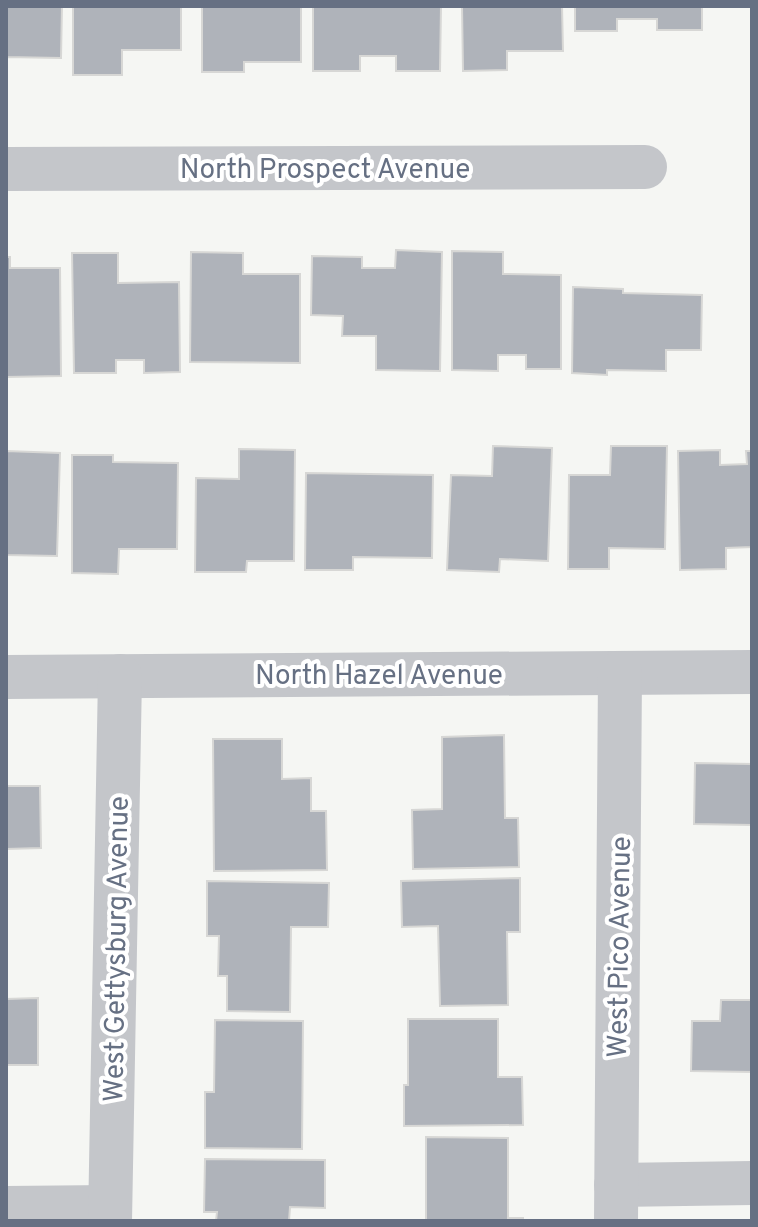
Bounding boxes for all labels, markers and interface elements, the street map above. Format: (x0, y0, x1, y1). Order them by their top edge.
street label: North Prospect Avenue (180, 153, 470, 189)
street label: North Hazel Avenue (255, 659, 503, 695)
street label: West Gettysburg Avenue (97, 796, 139, 1102)
street label: West Pico Avenue (601, 836, 641, 1058)

